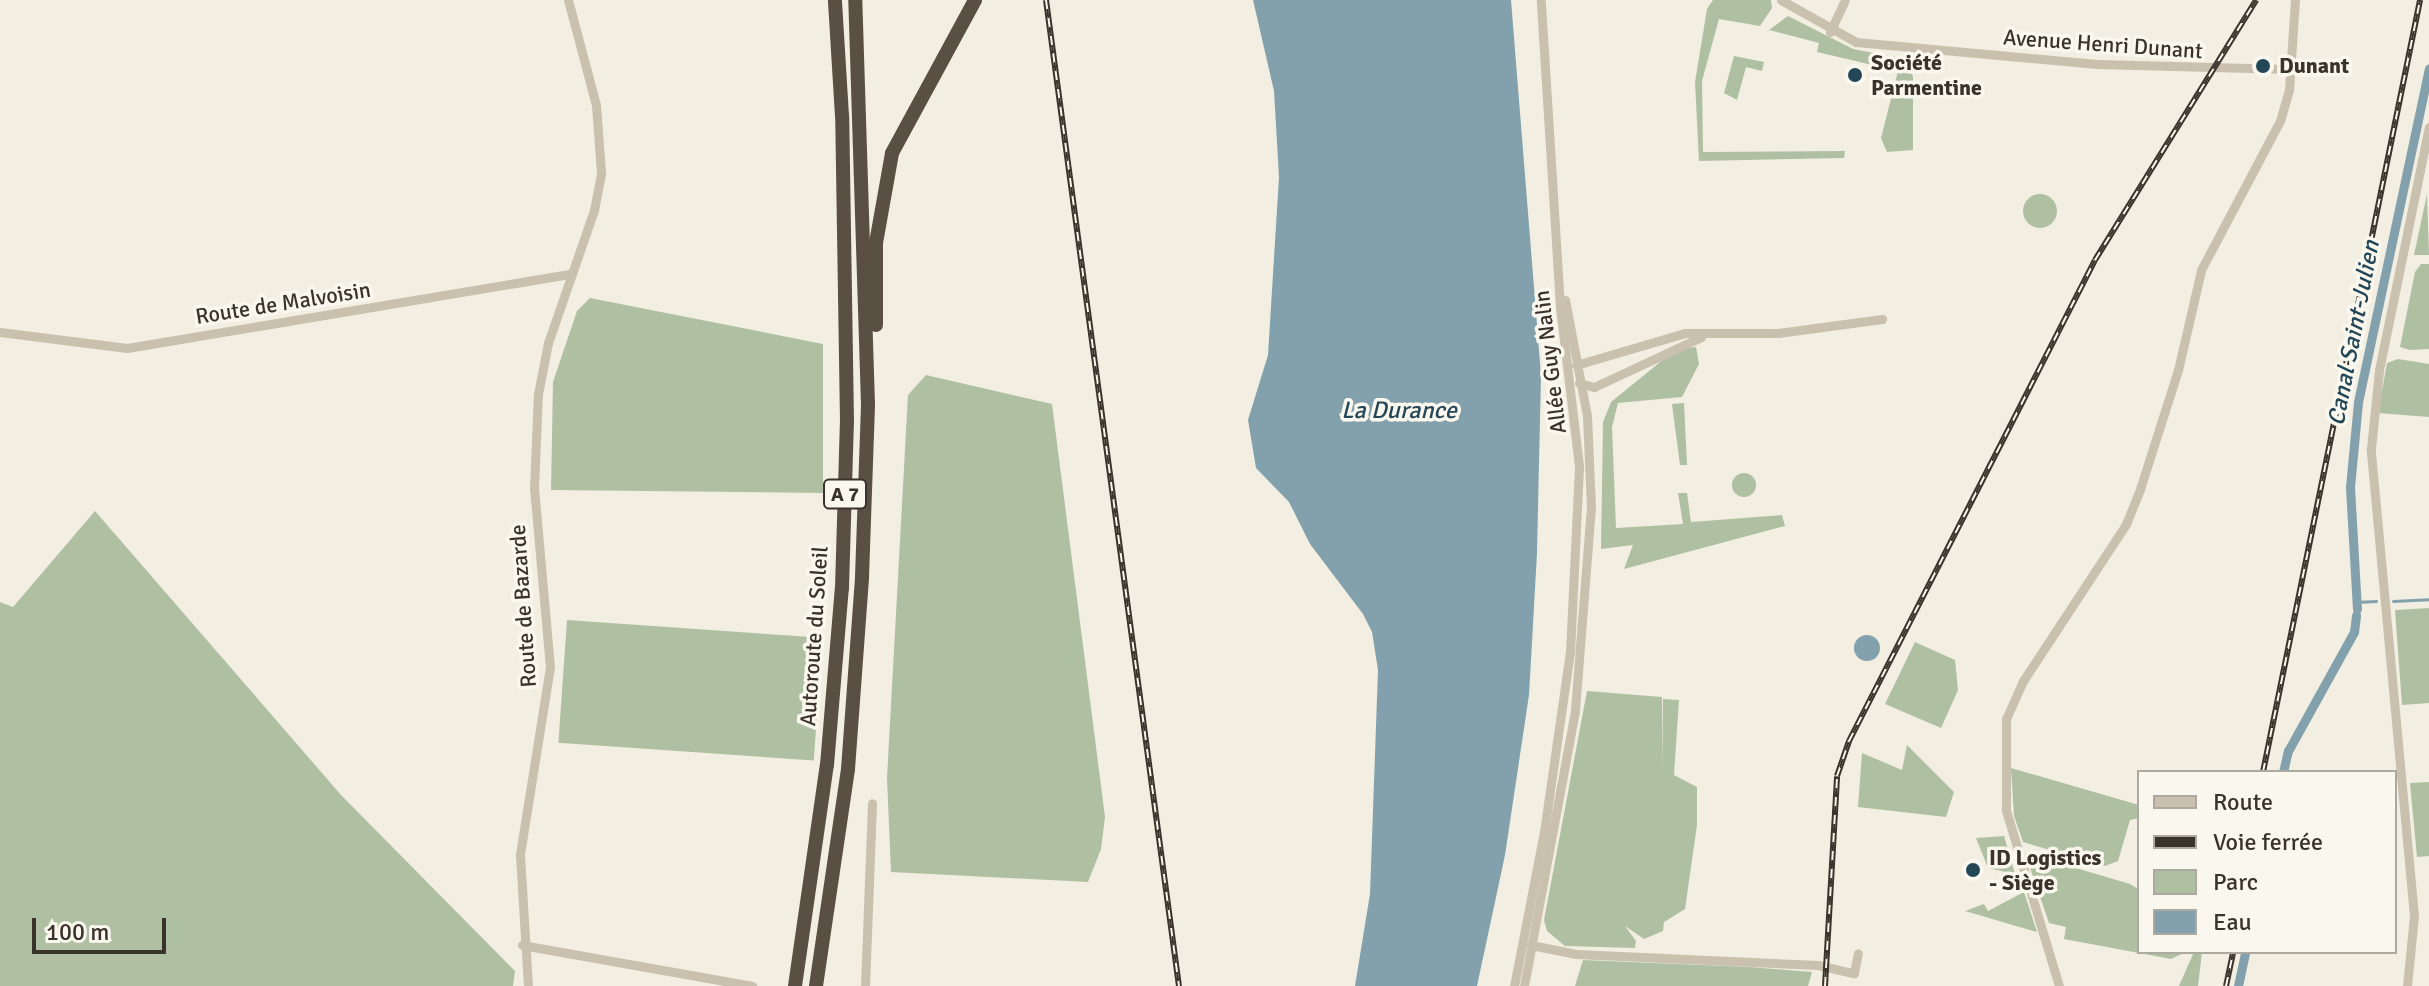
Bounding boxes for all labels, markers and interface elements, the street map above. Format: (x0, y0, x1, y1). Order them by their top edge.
street label: Avenue Henri Dunant (2002, 24, 2204, 64)
place label: Société Parmentine (1871, 49, 1982, 100)
place label: Dunant (2279, 53, 2349, 79)
marker: Dunant (2254, 57, 2272, 75)
marker: Société Parmentine (1846, 66, 1864, 84)
water label: Canal Saint-Julien (2322, 238, 2386, 428)
street label: Route de Malvoisin (193, 276, 373, 330)
street label: Allée Guy Nalin (1528, 289, 1572, 435)
water label: La Durance (1341, 397, 1457, 425)
road number: A 7 (823, 478, 867, 510)
street label: Route de Bazarde (504, 524, 542, 688)
street label: Autoroute du Soleil (795, 545, 833, 727)
legend (2137, 770, 2397, 954)
text: Route (2213, 787, 2273, 817)
text: Voie ferrée (2213, 827, 2323, 857)
place label: ID Logistics - Siège (1989, 844, 2101, 896)
marker: ID Logistics - Siège (1964, 861, 1982, 879)
text: Parc (2213, 867, 2258, 897)
scale bar (36, 902, 170, 952)
text: Eau (2213, 907, 2252, 937)
text: 100 m (46, 917, 109, 947)

